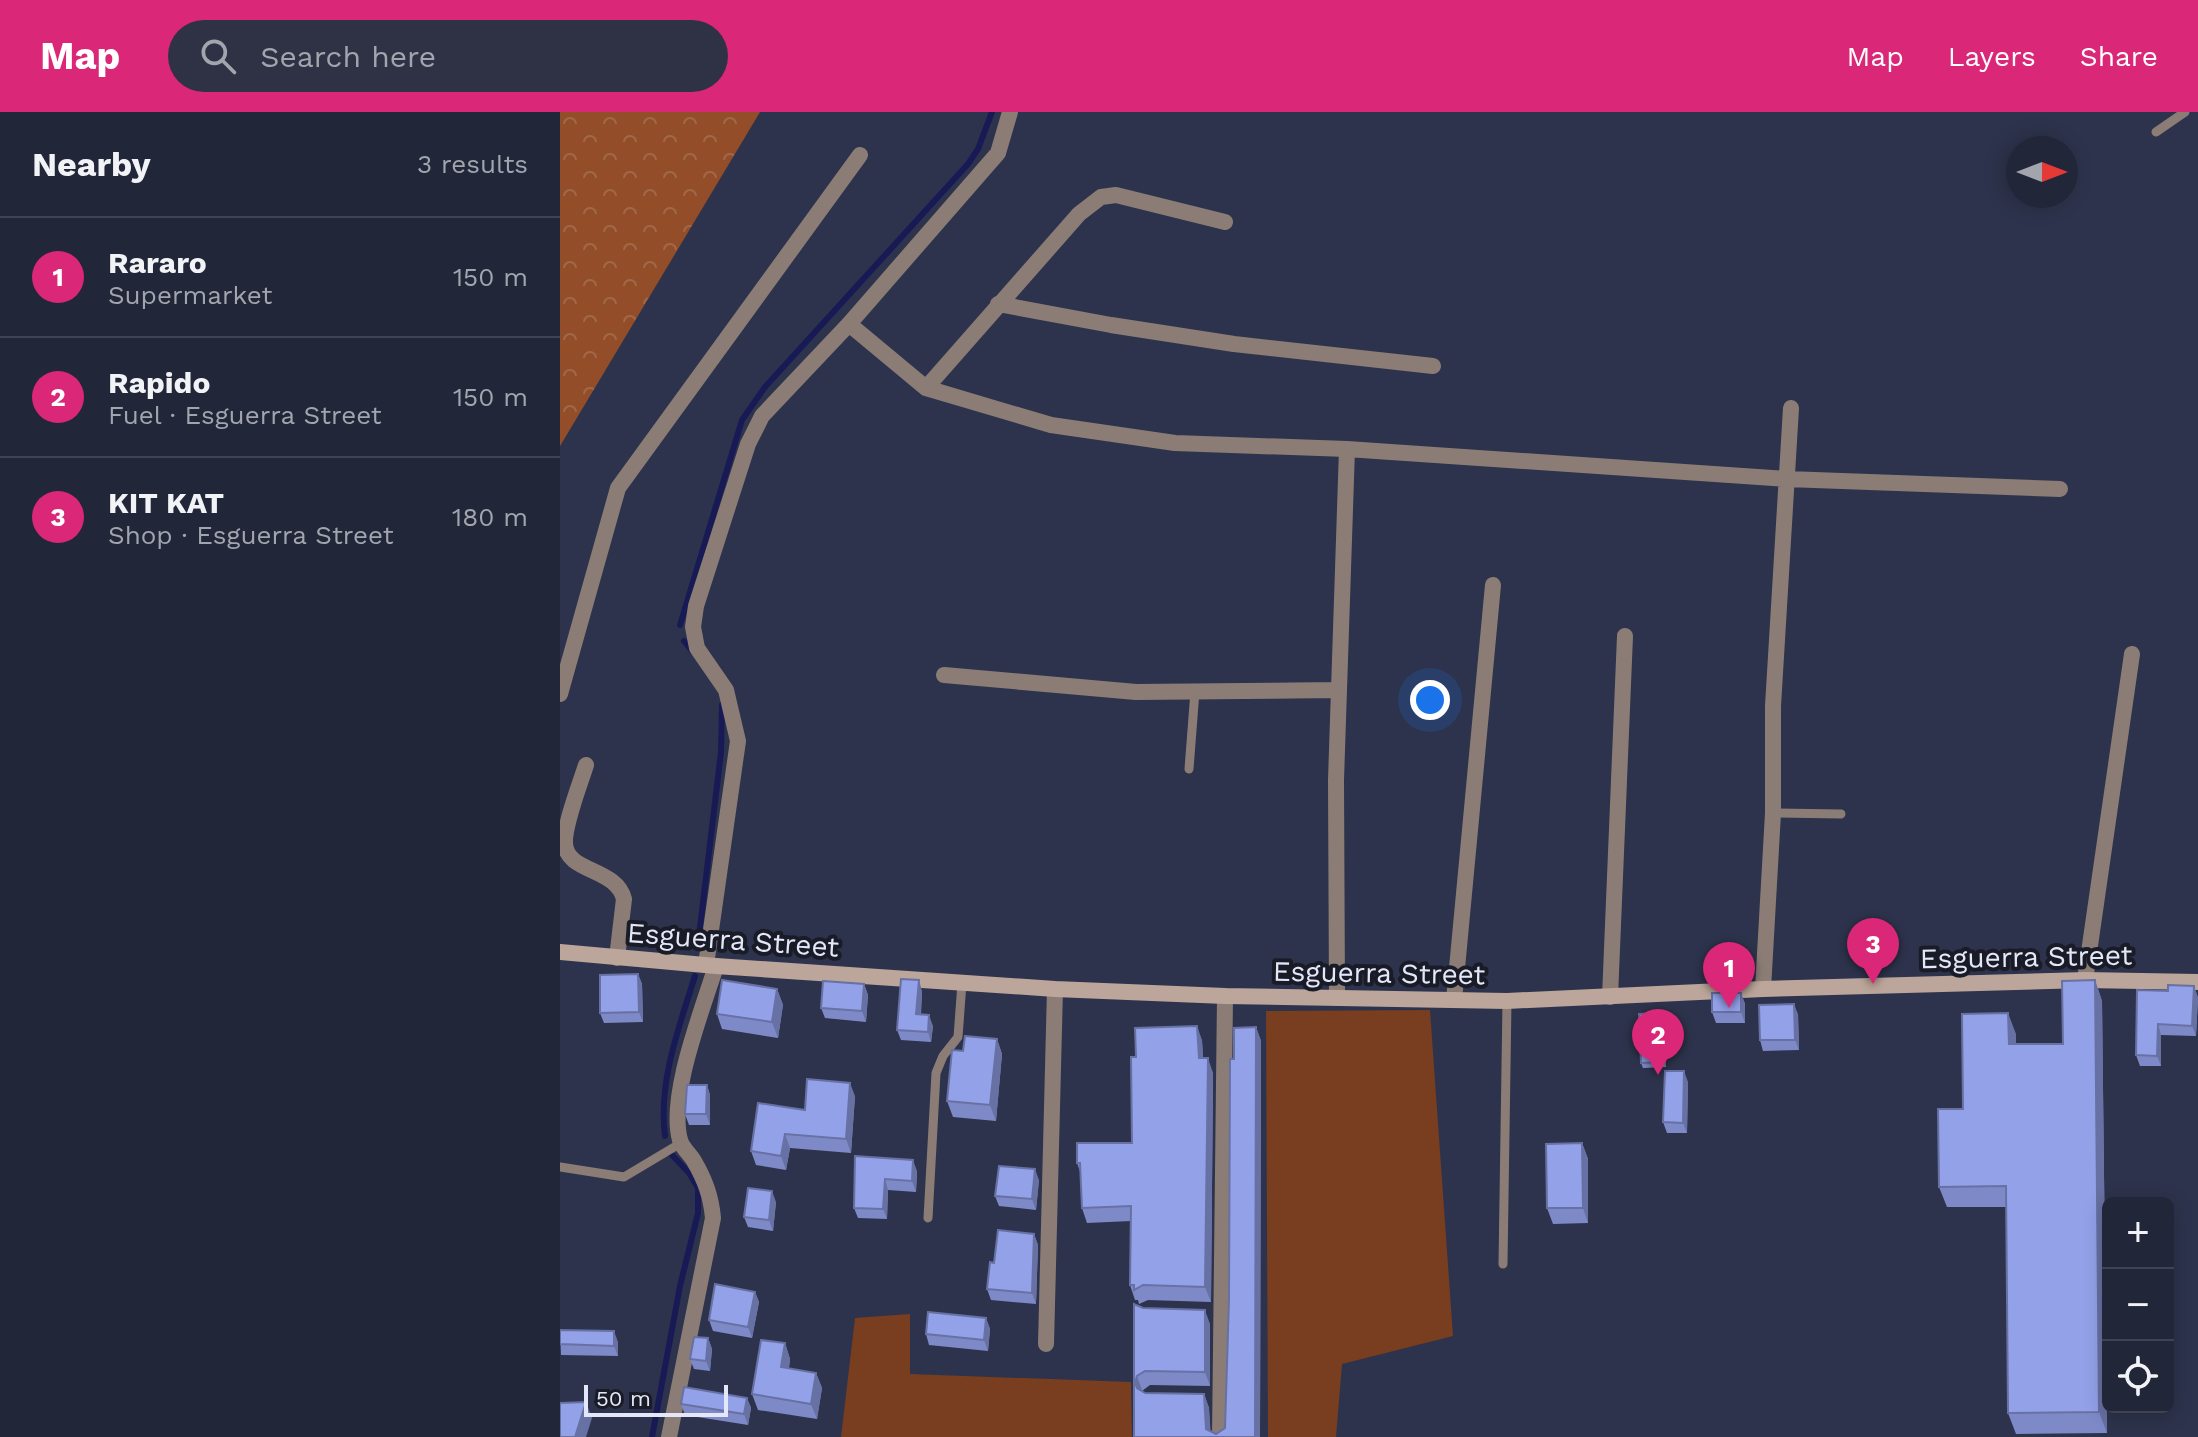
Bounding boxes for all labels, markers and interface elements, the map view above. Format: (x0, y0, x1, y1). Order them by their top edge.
search box (168, 20, 728, 92)
text: Map (40, 34, 120, 78)
icon: search (196, 34, 240, 78)
text: Search here (260, 39, 436, 74)
text: Map (1847, 40, 1904, 73)
text: Layers (1948, 40, 2036, 73)
text: Share (2080, 40, 2158, 73)
north arrow (2006, 136, 2078, 208)
text: Nearby (32, 144, 151, 184)
text: 3 results (417, 149, 528, 179)
text: Rararo (108, 245, 207, 280)
text: 1 (52, 262, 64, 292)
text: 150 m (453, 262, 528, 292)
text: Supermarket (108, 280, 272, 310)
text: Rapido (108, 365, 210, 400)
text: 2 (50, 382, 66, 412)
text: 150 m (453, 382, 528, 412)
text: Fuel · Esguerra Street (108, 400, 382, 430)
text: KIT KAT (108, 485, 224, 520)
text: 3 (50, 502, 66, 532)
text: 180 m (452, 502, 528, 532)
text: Shop · Esguerra Street (108, 520, 394, 550)
your location (1410, 680, 1450, 720)
street label: Esguerra Street (626, 916, 840, 964)
pin: 3 (1847, 918, 1899, 984)
street label: Esguerra Street (1920, 939, 2133, 975)
pin: 1 (1703, 942, 1755, 1008)
street label: Esguerra Street (1273, 955, 1486, 991)
pin: 2 (1632, 1009, 1684, 1075)
map controls (2102, 1197, 2174, 1413)
button: + (2102, 1197, 2174, 1269)
button: − (2102, 1269, 2174, 1341)
button: locate (2102, 1341, 2174, 1413)
scale bar (584, 1381, 728, 1417)
text: 50 m (596, 1386, 651, 1411)

